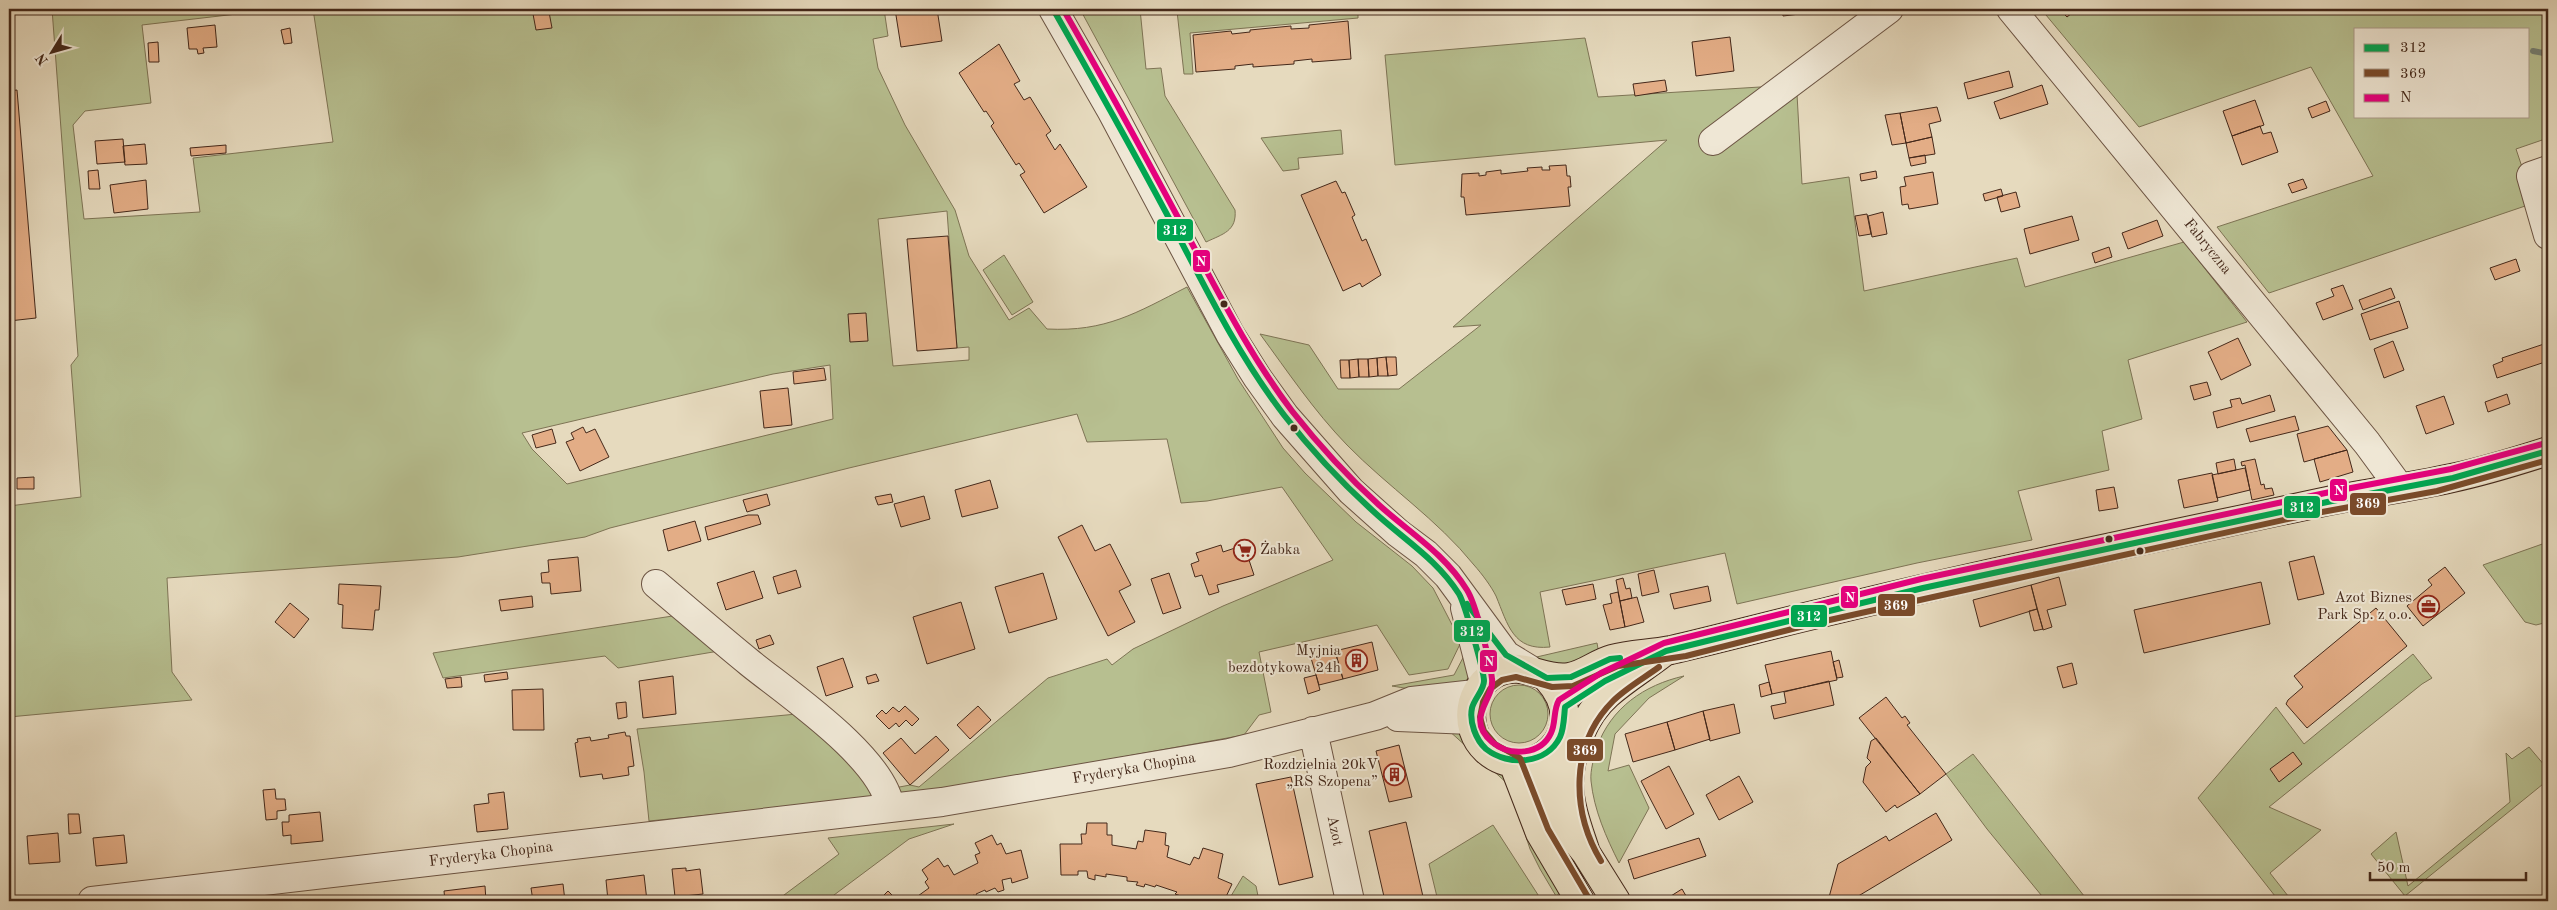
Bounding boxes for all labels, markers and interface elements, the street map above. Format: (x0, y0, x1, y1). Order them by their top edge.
north arrow (28, 28, 78, 78)
legend (2354, 28, 2530, 118)
text: 312 (2400, 41, 2426, 56)
text: N (33, 50, 51, 68)
text: 369 (2400, 67, 2426, 82)
text: N (2400, 91, 2412, 106)
street label: Fabryczna (2180, 217, 2234, 278)
line badge: 312 (1156, 218, 1194, 242)
text: 312 (1163, 224, 1187, 238)
line badge: N (1192, 249, 1211, 273)
text: N (1196, 255, 1207, 269)
unlabelled marker (1219, 299, 1229, 309)
unlabelled marker (1289, 423, 1299, 433)
line badge: N (2329, 478, 2348, 502)
text: N (2334, 484, 2345, 498)
line badge: 369 (2349, 492, 2387, 516)
line badge: 312 (2283, 495, 2321, 519)
text: 369 (2356, 497, 2380, 511)
text: 312 (2290, 501, 2314, 515)
unlabelled marker (2104, 534, 2114, 544)
supermarket icon: Żabka (1232, 538, 1256, 562)
place label: Żabka (1260, 540, 1301, 558)
unlabelled marker (2135, 546, 2145, 556)
line badge: N (1840, 585, 1859, 609)
text: N (1845, 591, 1856, 605)
place label: Azot Biznes Park Sp. z o.o. (2317, 591, 2412, 623)
line badge: 369 (1877, 593, 1916, 617)
office icon: Azot Biznes Park Sp. z o.o. (2416, 595, 2440, 619)
text: 369 (1884, 599, 1908, 613)
line badge: 312 (1790, 604, 1828, 628)
text: 312 (1797, 610, 1821, 624)
line badge: 312 (1453, 619, 1491, 643)
text: 312 (1460, 625, 1484, 639)
place label: Myjnia bezdotykowa 24h (1228, 644, 1342, 676)
building icon: Myjnia bezdotykowa 24h (1345, 648, 1369, 672)
line badge: N (1479, 649, 1498, 673)
text: N (1484, 655, 1495, 669)
line badge: 369 (1566, 738, 1604, 762)
text: 369 (1573, 744, 1597, 758)
street label: Fryderyka Chopina (1071, 751, 1197, 787)
place label: Rozdzielnia 20kV „RS Szopena” (1263, 758, 1378, 790)
building icon: Rozdzielnia 20kV „RS Szopena” (1382, 762, 1406, 786)
street label: Azot (1323, 814, 1345, 848)
street label: Fryderyka Chopina (428, 840, 554, 870)
scale bar (2370, 850, 2526, 882)
text: 50 m (2377, 861, 2411, 876)

